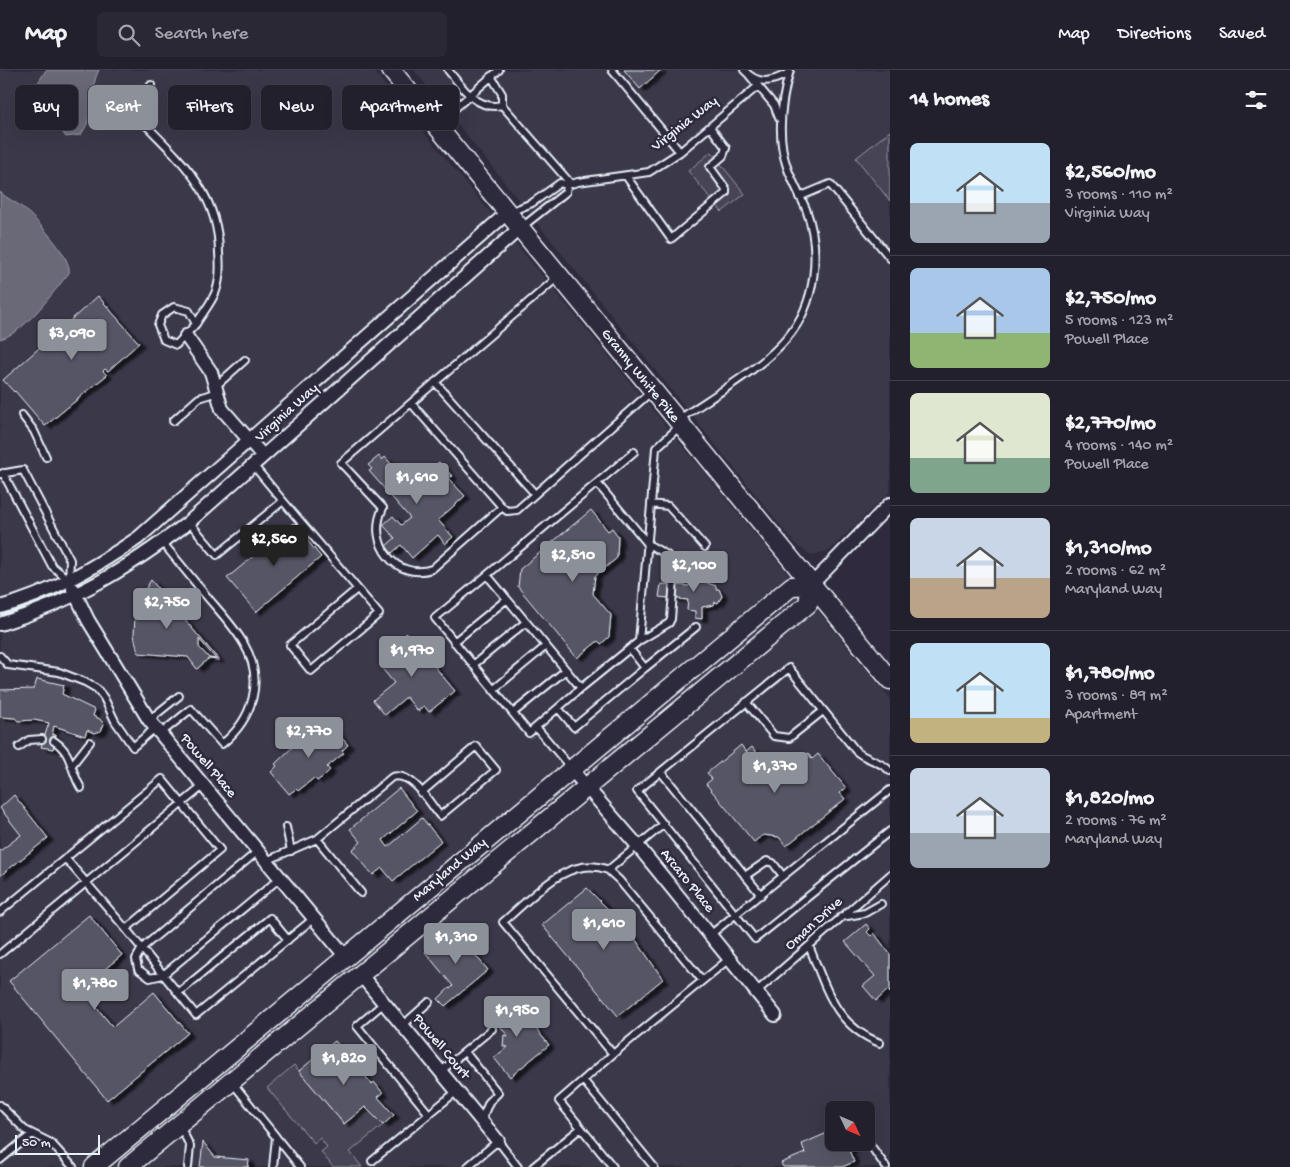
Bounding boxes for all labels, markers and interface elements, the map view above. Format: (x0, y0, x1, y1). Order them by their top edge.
search box (97, 12, 447, 57)
text: Map (25, 20, 67, 49)
icon: search (115, 21, 143, 49)
text: Search here (155, 23, 248, 46)
text: Map (1058, 24, 1090, 45)
text: Directions (1118, 24, 1191, 45)
text: Saved (1219, 24, 1265, 45)
chip: Buy (15, 85, 78, 130)
chip: Rent (88, 85, 158, 130)
chip: Filters (168, 85, 251, 130)
chip: New (261, 85, 332, 130)
chip: Apartment (342, 85, 459, 130)
icon: filters (1242, 86, 1270, 114)
text: 14 homes (910, 88, 989, 113)
street label: Virginia Way (647, 92, 722, 156)
text: $2,560/mo (1065, 161, 1156, 186)
icon: home (950, 163, 1010, 223)
text: 3 rooms · 110 m² (1065, 186, 1173, 205)
text: Virginia Way (1065, 205, 1150, 224)
text: $2,750/mo (1065, 287, 1156, 312)
icon: home (950, 288, 1010, 348)
text: 5 rooms · 123 m² (1065, 312, 1173, 331)
pin: $3,090 (31, 318, 113, 361)
text: $3,090 (49, 325, 95, 344)
street label: Granny White Pike (597, 325, 684, 427)
text: Powell Place (1065, 331, 1149, 350)
street label: Virginia Way (251, 379, 323, 447)
text: $2,770/mo (1065, 412, 1156, 437)
icon: home (950, 413, 1010, 473)
text: 4 rooms · 140 m² (1065, 437, 1173, 456)
text: Powell Place (1065, 456, 1149, 475)
pin: $1,610 (376, 462, 458, 505)
text: $1,610 (396, 469, 438, 488)
pin: $2,560 (233, 524, 315, 567)
text: $2,560 (251, 531, 297, 550)
text: $1,310/mo (1065, 537, 1152, 562)
icon: home (950, 538, 1010, 598)
pin: $2,510 (532, 540, 614, 583)
text: $2,510 (551, 547, 595, 566)
pin: $2,100 (653, 550, 735, 593)
text: $2,100 (672, 557, 716, 576)
text: 2 rooms · 62 m² (1065, 562, 1166, 581)
text: Maryland Way (1065, 581, 1162, 600)
pin: $2,750 (126, 588, 208, 630)
text: $2,750 (144, 594, 190, 613)
pin: $1,970 (371, 636, 453, 678)
text: $1,970 (390, 642, 434, 661)
text: $1,780/mo (1065, 662, 1155, 687)
icon: home (950, 663, 1010, 723)
text: 3 rooms · 89 m² (1065, 687, 1167, 706)
text: Apartment (1065, 706, 1137, 725)
pin: $2,770 (268, 716, 350, 759)
text: $2,770 (286, 723, 332, 742)
street label: Powell Place (175, 729, 240, 802)
pin: $1,370 (734, 752, 816, 794)
text: $1,370 (753, 758, 797, 777)
text: $1,820/mo (1065, 787, 1154, 812)
icon: home (950, 788, 1010, 848)
text: 2 rooms · 76 m² (1065, 812, 1167, 831)
text: Maryland Way (1065, 831, 1162, 850)
street label: Maryland Way (409, 833, 491, 906)
street label: Arcaro Place (656, 845, 718, 917)
street label: Oman Drive (781, 893, 847, 955)
pin: $1,610 (563, 908, 645, 951)
text: $1,610 (583, 915, 625, 934)
pin: $1,310 (415, 922, 497, 965)
text: $1,310 (435, 929, 477, 948)
pin: $1,780 (54, 968, 136, 1011)
text: $1,780 (73, 975, 117, 994)
pin: $1,950 (476, 996, 558, 1038)
text: $1,950 (495, 1002, 539, 1021)
street label: Powell Court (408, 1010, 475, 1085)
pin: $1,820 (303, 1044, 385, 1086)
text: $1,820 (322, 1050, 366, 1069)
north arrow (825, 1101, 875, 1151)
map controls (825, 1101, 875, 1151)
scale bar (15, 1132, 100, 1155)
text: 50 m (22, 1135, 51, 1152)

